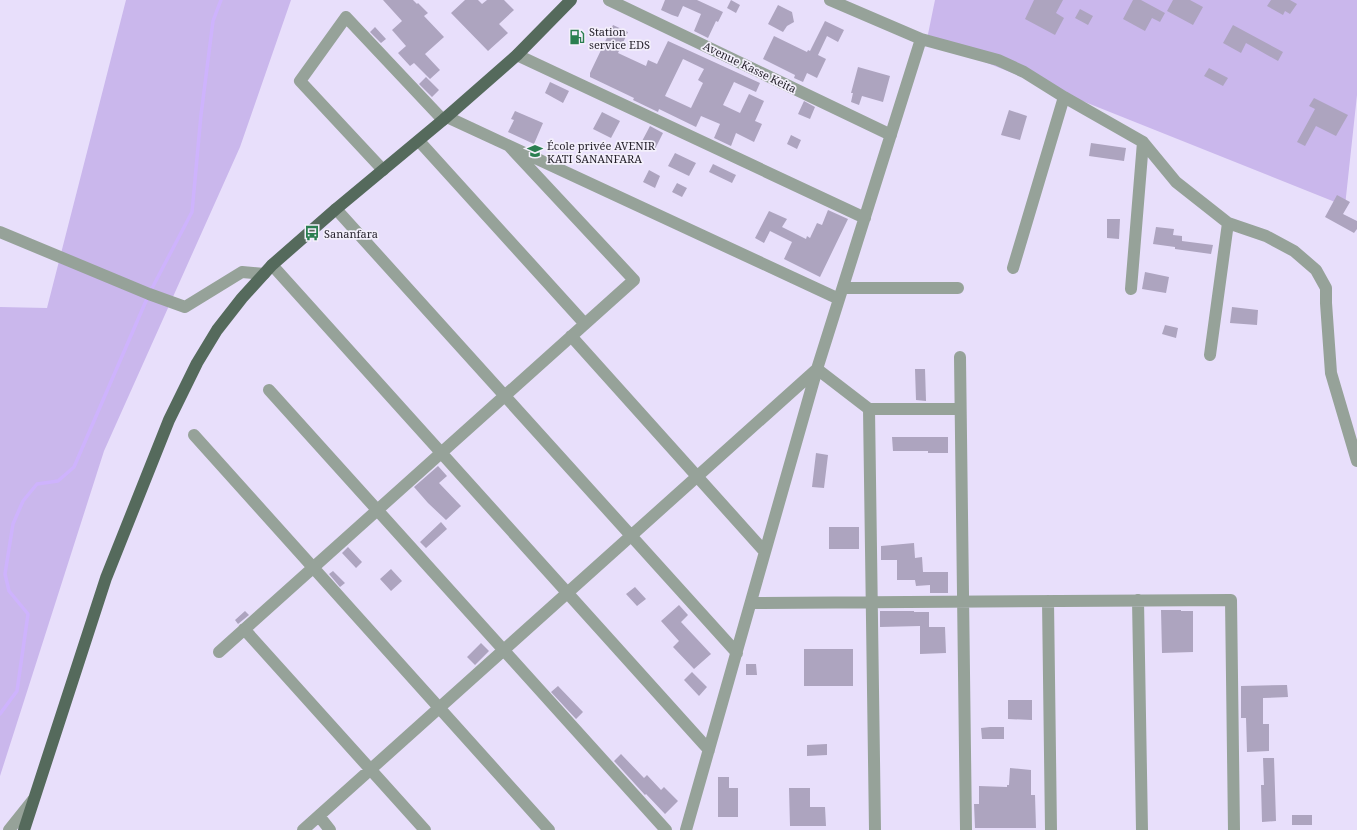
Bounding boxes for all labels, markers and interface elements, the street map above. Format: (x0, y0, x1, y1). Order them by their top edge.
place label: Station service EDS (589, 24, 650, 52)
fuel station icon: Station service EDS (568, 28, 586, 46)
street label: Avenue Kasse Keita (701, 38, 799, 96)
place label: École privée AVENIR KATI SANANFARA (547, 138, 656, 166)
school or university icon: École privée AVENIR KATI SANANFARA (526, 142, 544, 160)
bus stop icon: Sananfara (303, 224, 321, 242)
place label: Sananfara (324, 226, 378, 241)

